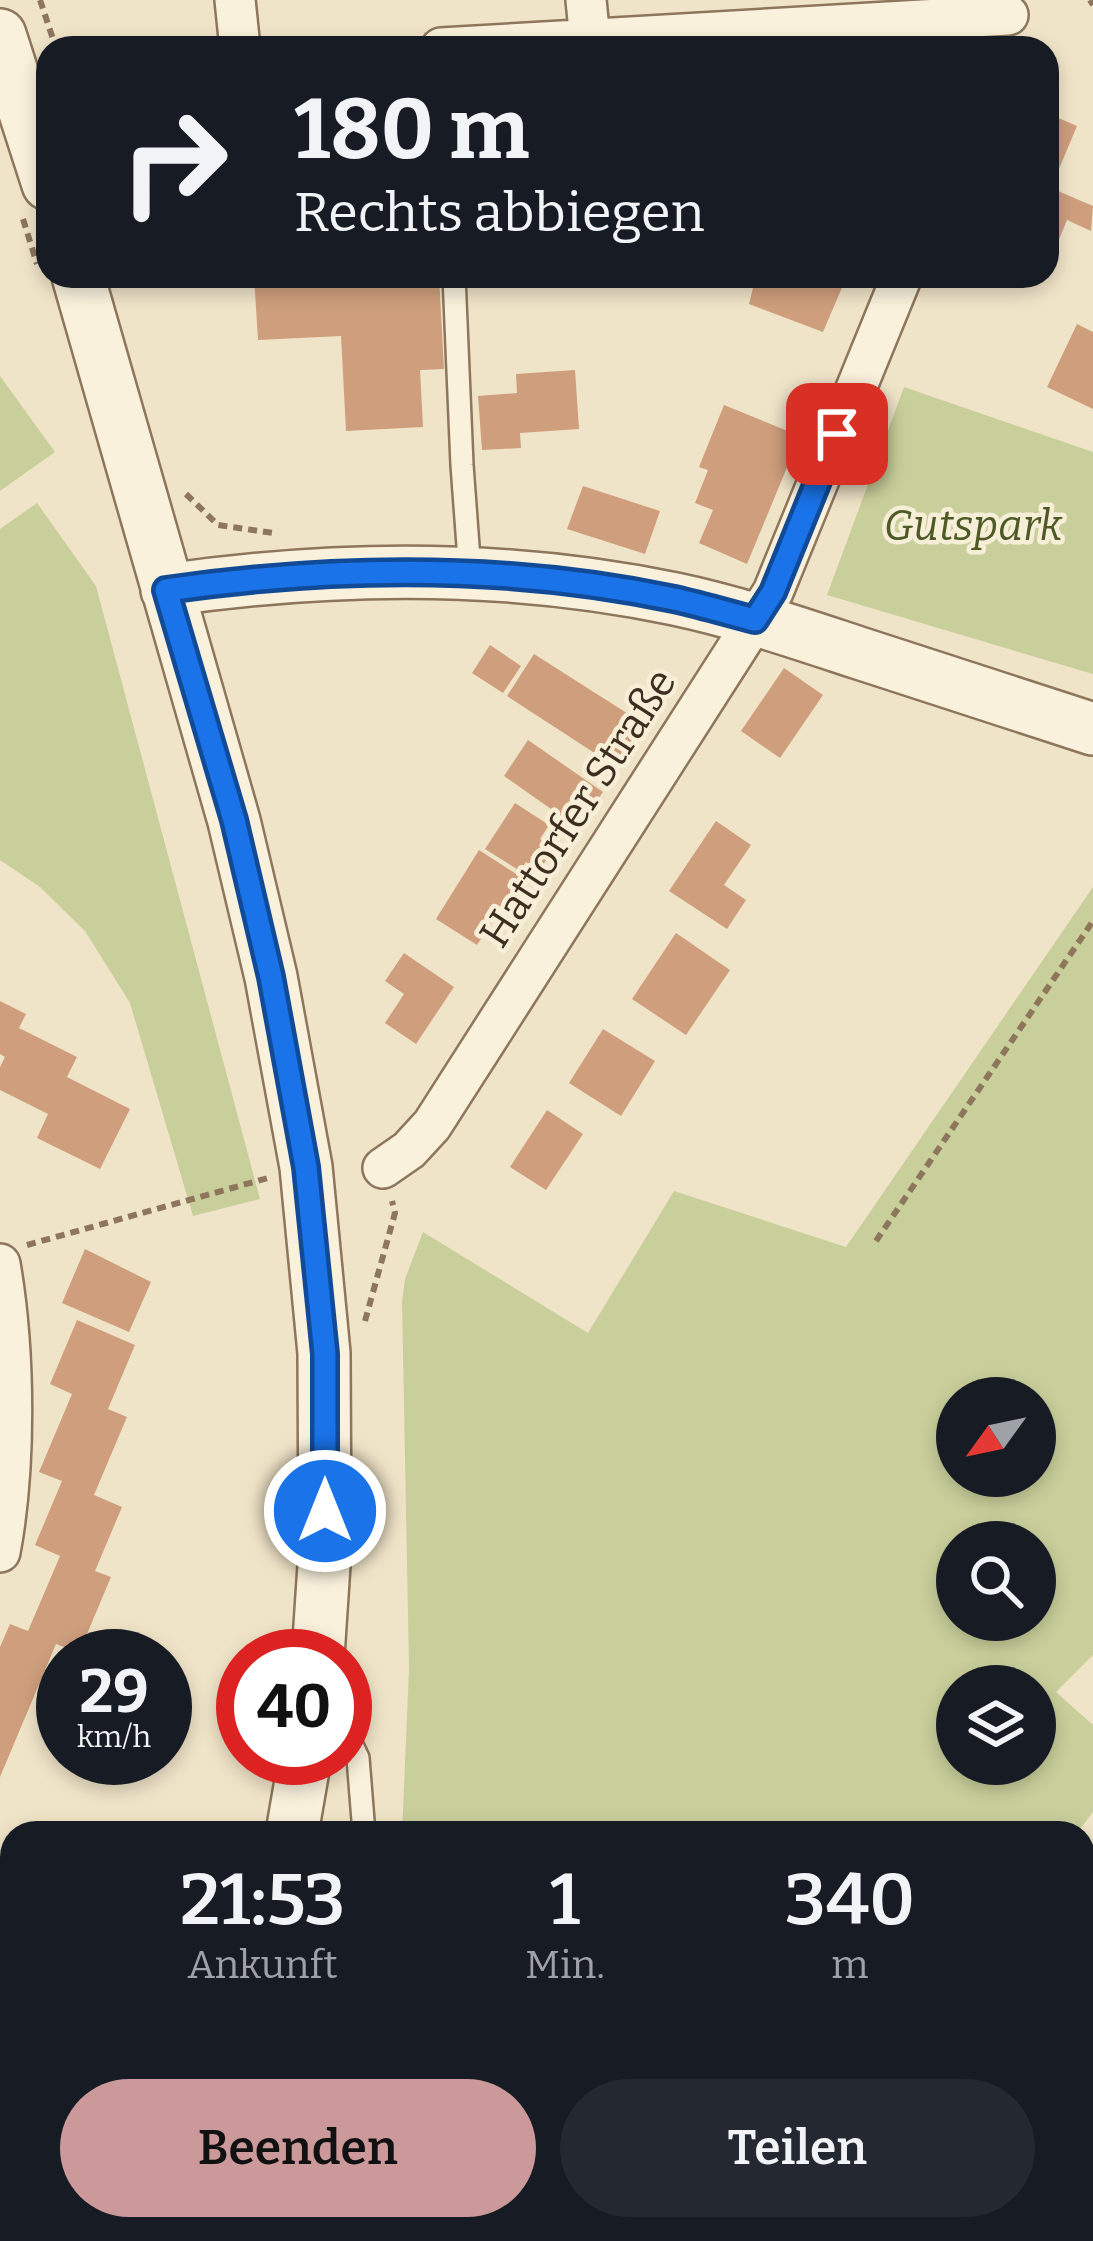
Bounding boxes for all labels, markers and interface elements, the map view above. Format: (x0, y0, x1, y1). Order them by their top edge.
text: 180 m (294, 79, 529, 180)
icon: right (96, 84, 252, 240)
text: Rechts abbiegen (294, 181, 705, 245)
pin (786, 383, 888, 485)
icon: arrive (804, 401, 870, 467)
park label: Gutspark (884, 501, 1063, 551)
street label: Hattorfer Straße (469, 659, 687, 957)
north arrow (936, 1377, 1056, 1497)
map controls (936, 1377, 1056, 1785)
position arrow (262, 1448, 388, 1574)
button: search (936, 1521, 1056, 1641)
speed limit sign: 40 (216, 1629, 372, 1785)
text: 29 (79, 1656, 149, 1728)
button: layers (936, 1665, 1056, 1785)
text: km/h (77, 1719, 151, 1755)
text: 21:53 (180, 1857, 345, 1943)
text: 1 (550, 1857, 580, 1943)
text: 340 (785, 1857, 915, 1943)
text: Ankunft (188, 1942, 338, 1988)
text: Min. (525, 1942, 605, 1988)
text: m (831, 1942, 868, 1988)
button: Beenden (60, 2079, 536, 2217)
button: Teilen (560, 2079, 1035, 2217)

